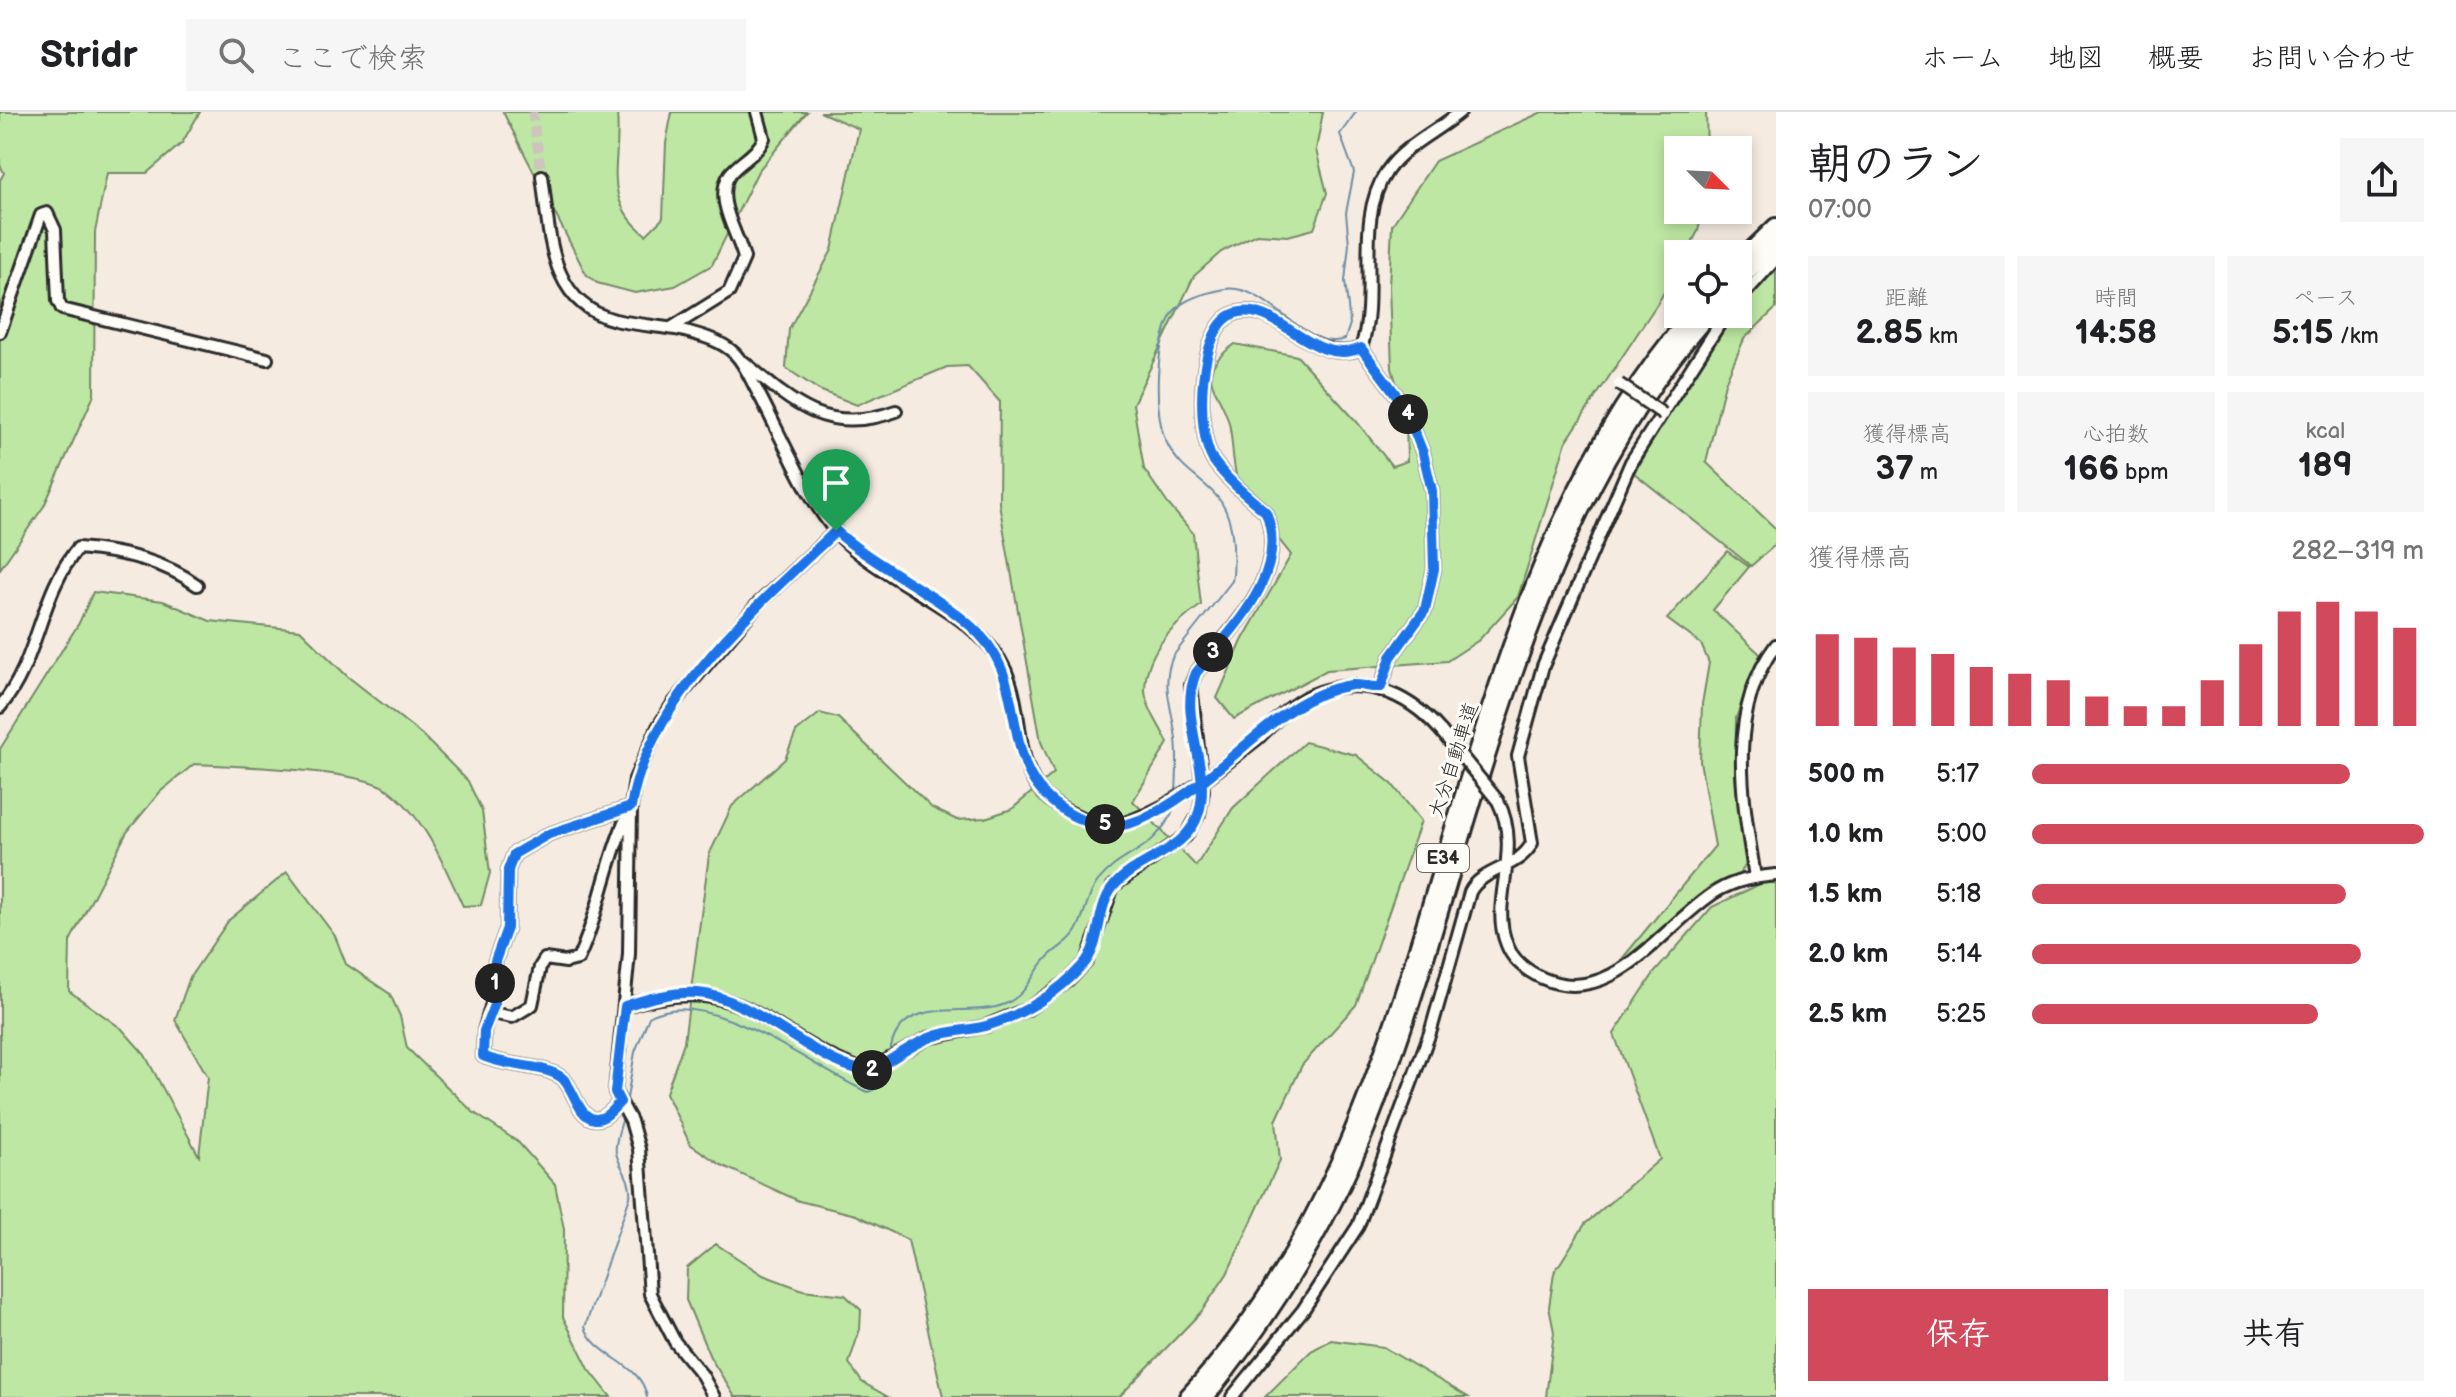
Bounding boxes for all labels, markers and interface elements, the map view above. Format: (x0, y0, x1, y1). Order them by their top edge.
search box (186, 19, 746, 91)
text: Stridr (40, 33, 138, 78)
icon: search (214, 33, 258, 77)
text: ここで検索 (278, 41, 428, 77)
text: ホーム (1921, 42, 2004, 75)
text: 地図 (2048, 42, 2104, 75)
text: 概要 (2148, 42, 2204, 75)
text: お問い合わせ (2248, 42, 2416, 75)
north arrow (1664, 136, 1752, 224)
map controls (1664, 136, 1752, 328)
text: 朝のラン (1808, 138, 1984, 191)
button: share (2340, 138, 2424, 222)
text: 07:00 (1808, 195, 1872, 226)
button: locate (1664, 240, 1752, 328)
text: 距離 (1885, 285, 1929, 312)
text: 時間 (2094, 285, 2138, 312)
text: ペース (2293, 285, 2358, 312)
text: 2.85 (1855, 312, 1923, 353)
text: 14:58 (2075, 312, 2157, 353)
text: 5:15 (2272, 312, 2334, 353)
text: km (1923, 323, 1958, 350)
text: /km (2334, 323, 2379, 350)
pin: 4 (1388, 394, 1428, 434)
text: 4 (1402, 400, 1414, 427)
text: kcal (2306, 418, 2345, 445)
text: 獲得標高 (1863, 421, 1951, 448)
text: 心拍数 (2083, 421, 2149, 448)
text: 189 (2298, 445, 2353, 486)
text: 37 (1875, 448, 1914, 489)
text: 166 (2064, 448, 2119, 489)
pin (802, 449, 870, 531)
text: m (1914, 459, 1938, 486)
text: bpm (2119, 459, 2168, 486)
icon: arrive (814, 461, 858, 505)
text: 282–319 m (2291, 536, 2424, 567)
text: 獲得標高 (1808, 543, 1912, 574)
pin: 3 (1193, 632, 1233, 672)
text: 3 (1207, 638, 1219, 665)
street label: 大分自動車道 (1424, 700, 1484, 821)
text: 500 m (1808, 759, 1885, 790)
text: 5:17 (1936, 759, 1979, 790)
pin: 5 (1085, 804, 1125, 844)
text: 5 (1099, 810, 1111, 837)
text: 1.0 km (1808, 819, 1884, 850)
text: 5:00 (1936, 819, 1987, 850)
road number: E34 (1417, 844, 1469, 872)
text: 1.5 km (1808, 879, 1883, 910)
text: 5:18 (1936, 879, 1981, 910)
text: 2.0 km (1808, 939, 1888, 970)
text: 5:14 (1936, 939, 1982, 970)
pin: 1 (475, 963, 515, 1003)
text: 1 (490, 969, 500, 996)
text: 2.5 km (1808, 999, 1887, 1030)
text: 5:25 (1936, 999, 1986, 1030)
pin: 2 (852, 1050, 892, 1090)
text: 2 (865, 1056, 879, 1083)
button: 保存 (1808, 1289, 2108, 1381)
button: 共有 (2124, 1289, 2424, 1381)

